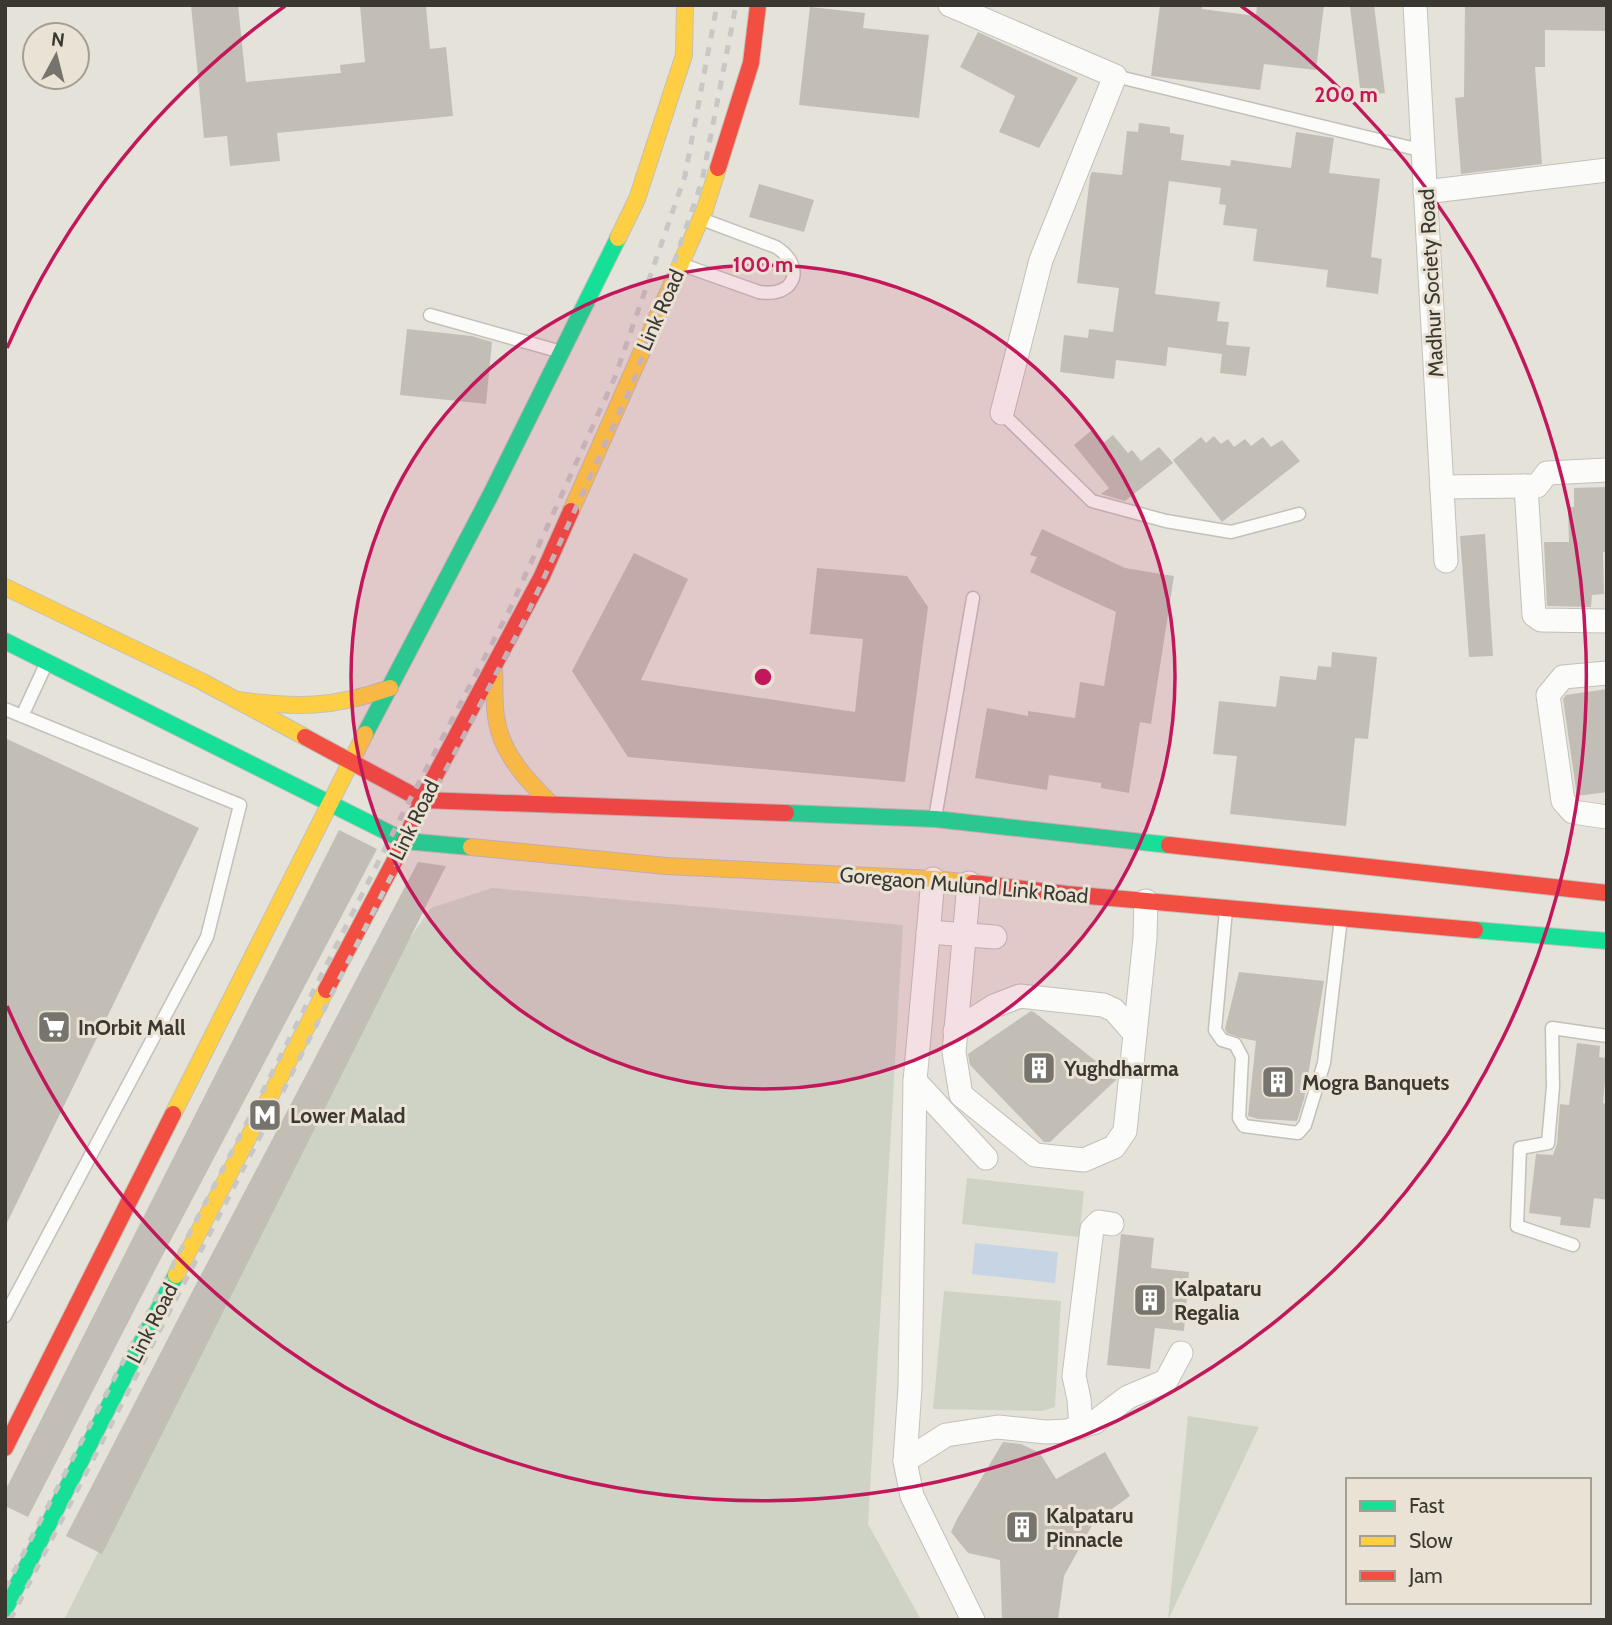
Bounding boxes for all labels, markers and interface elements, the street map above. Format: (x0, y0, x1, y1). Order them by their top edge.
north arrow (21, 21, 91, 91)
text: N (50, 27, 66, 52)
text: 200 m (1314, 82, 1378, 107)
street label: Madhur Society Road (1414, 188, 1448, 378)
text: 100 m (733, 252, 793, 277)
street label: Link Road (631, 265, 689, 355)
centre of rings (751, 665, 775, 689)
street label: Link Road (384, 776, 444, 864)
street label: Goregaon Mulund Link Road (839, 862, 1089, 908)
supermarket icon: InOrbit Mall (35, 1008, 73, 1046)
place label: InOrbit Mall (78, 1015, 186, 1040)
building icon: Yughdharma (1020, 1049, 1058, 1087)
place label: Yughdharma (1063, 1056, 1179, 1081)
building icon: Mogra Banquets (1259, 1063, 1297, 1101)
place label: Mogra Banquets (1302, 1070, 1450, 1095)
metro station icon: Lower Malad (246, 1096, 284, 1134)
place label: Lower Malad (290, 1103, 406, 1128)
place label: Kalpataru Regalia (1174, 1276, 1262, 1325)
street label: Link Road (121, 1279, 183, 1367)
building icon: Kalpataru Regalia (1131, 1281, 1169, 1319)
legend (1346, 1478, 1591, 1604)
text: Fast (1409, 1493, 1445, 1518)
place label: Kalpataru Pinnacle (1046, 1503, 1134, 1552)
building icon: Kalpataru Pinnacle (1003, 1508, 1041, 1546)
text: Slow (1409, 1528, 1453, 1553)
text: Jam (1408, 1563, 1443, 1588)

